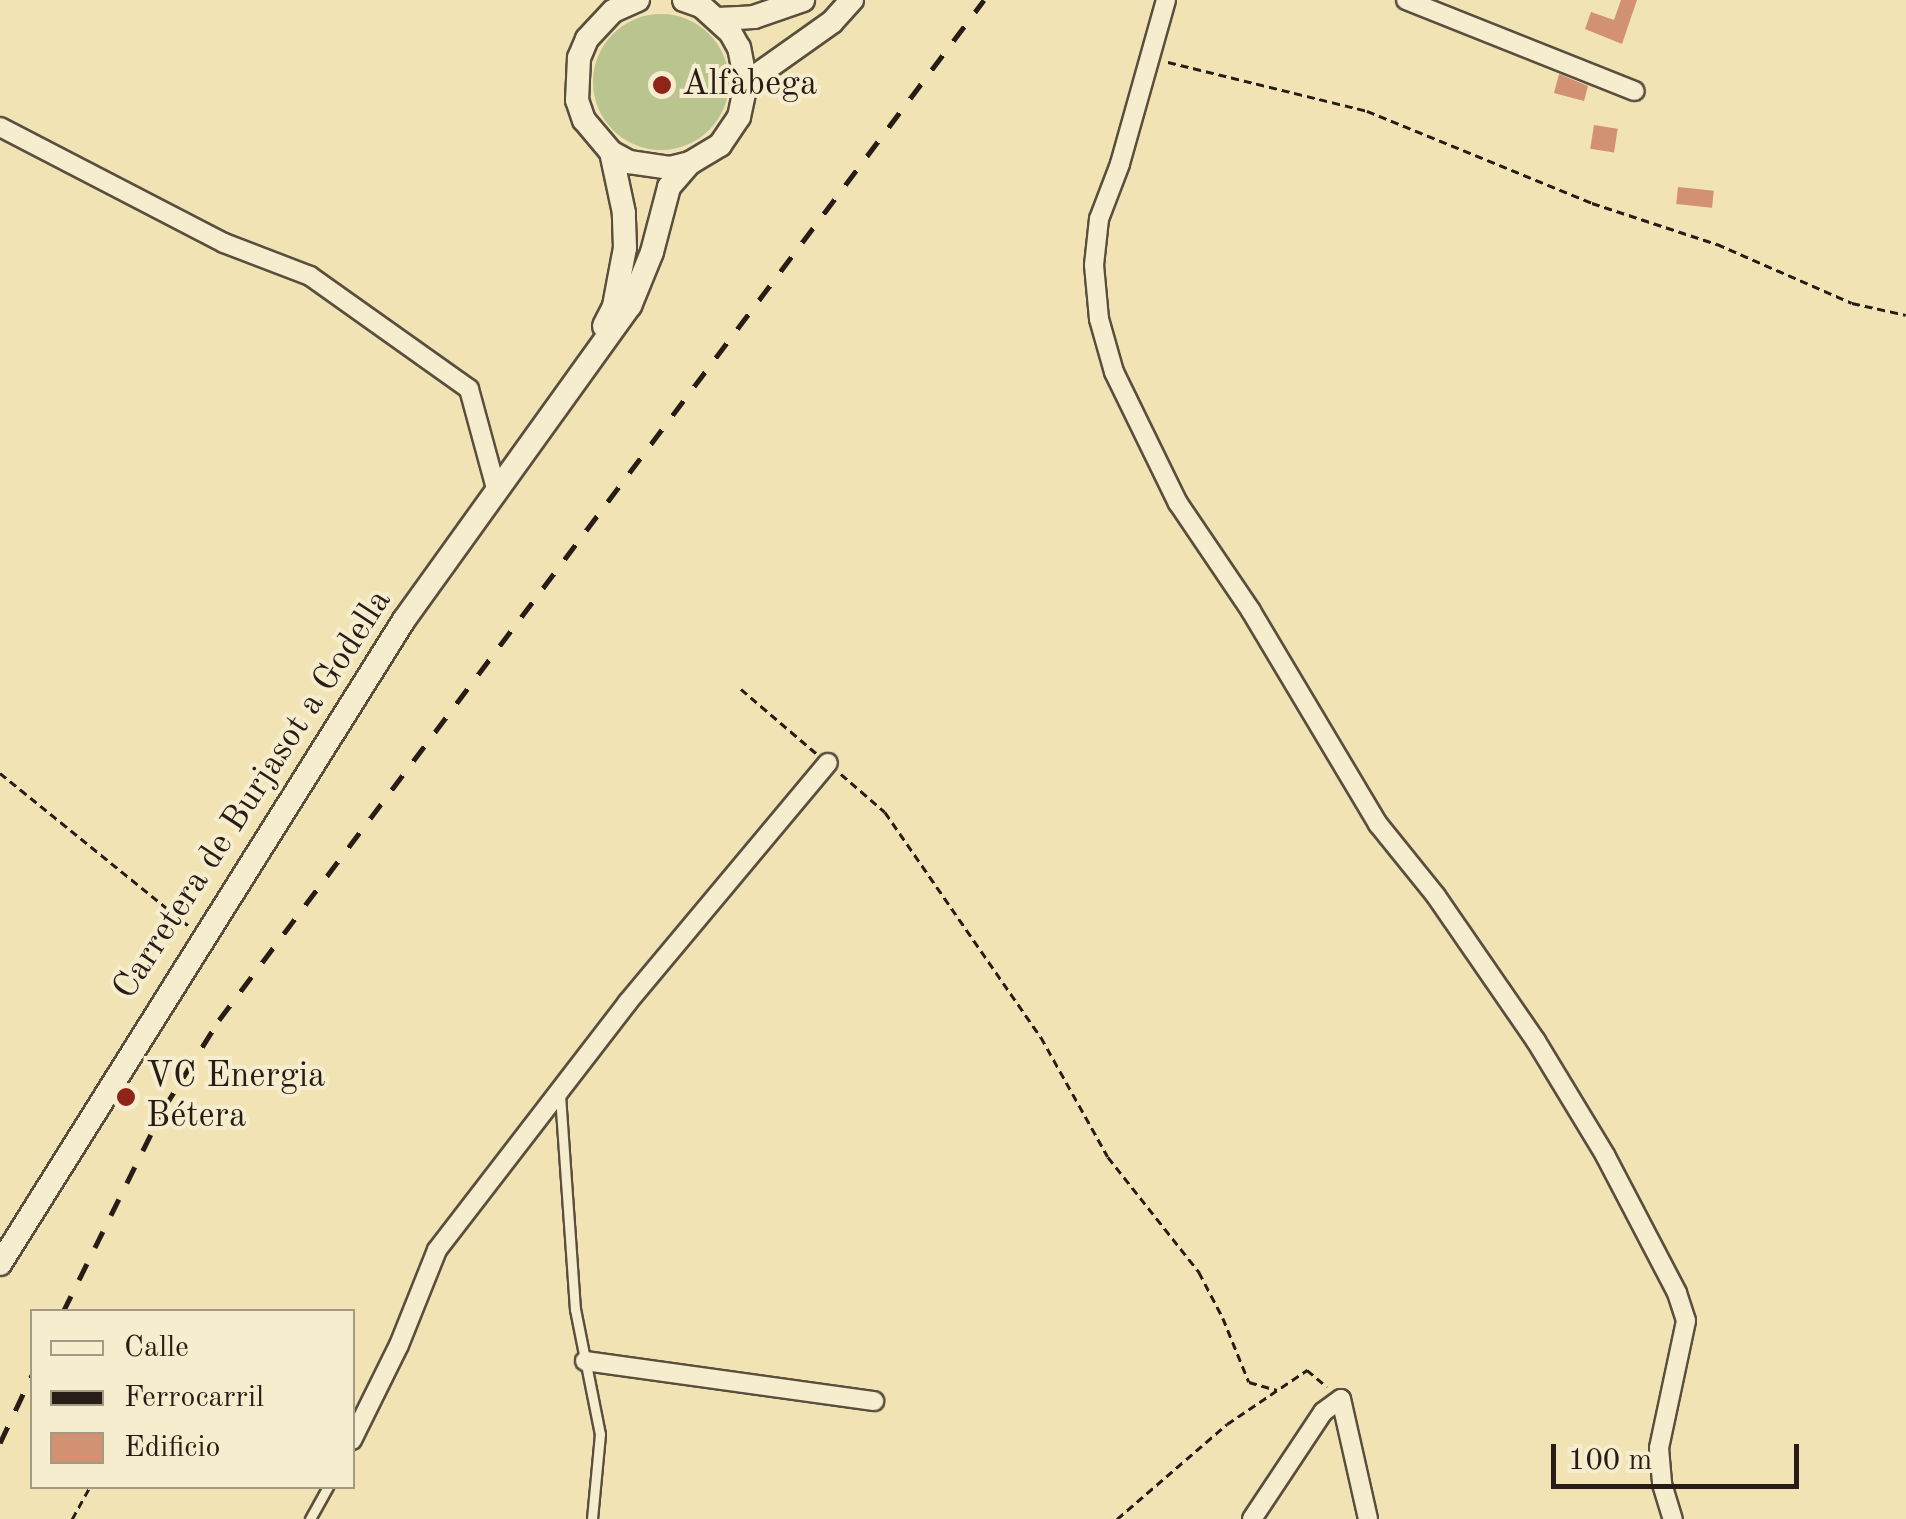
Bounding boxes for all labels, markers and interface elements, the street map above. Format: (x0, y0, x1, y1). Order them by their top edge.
place label: Alfàbega (682, 64, 817, 106)
marker: Alfàbega (651, 74, 673, 96)
street label: Carretera de Burjasot a Godella (105, 582, 401, 1008)
place label: VC Energia Bétera (146, 1056, 325, 1138)
marker: VC Energia Bétera (115, 1086, 137, 1108)
legend (30, 1309, 355, 1489)
text: Calle (124, 1333, 189, 1363)
text: Ferrocarril (124, 1383, 264, 1413)
scale bar (1556, 1424, 1804, 1486)
text: Edificio (124, 1433, 220, 1463)
text: 100 m (1568, 1446, 1652, 1476)

